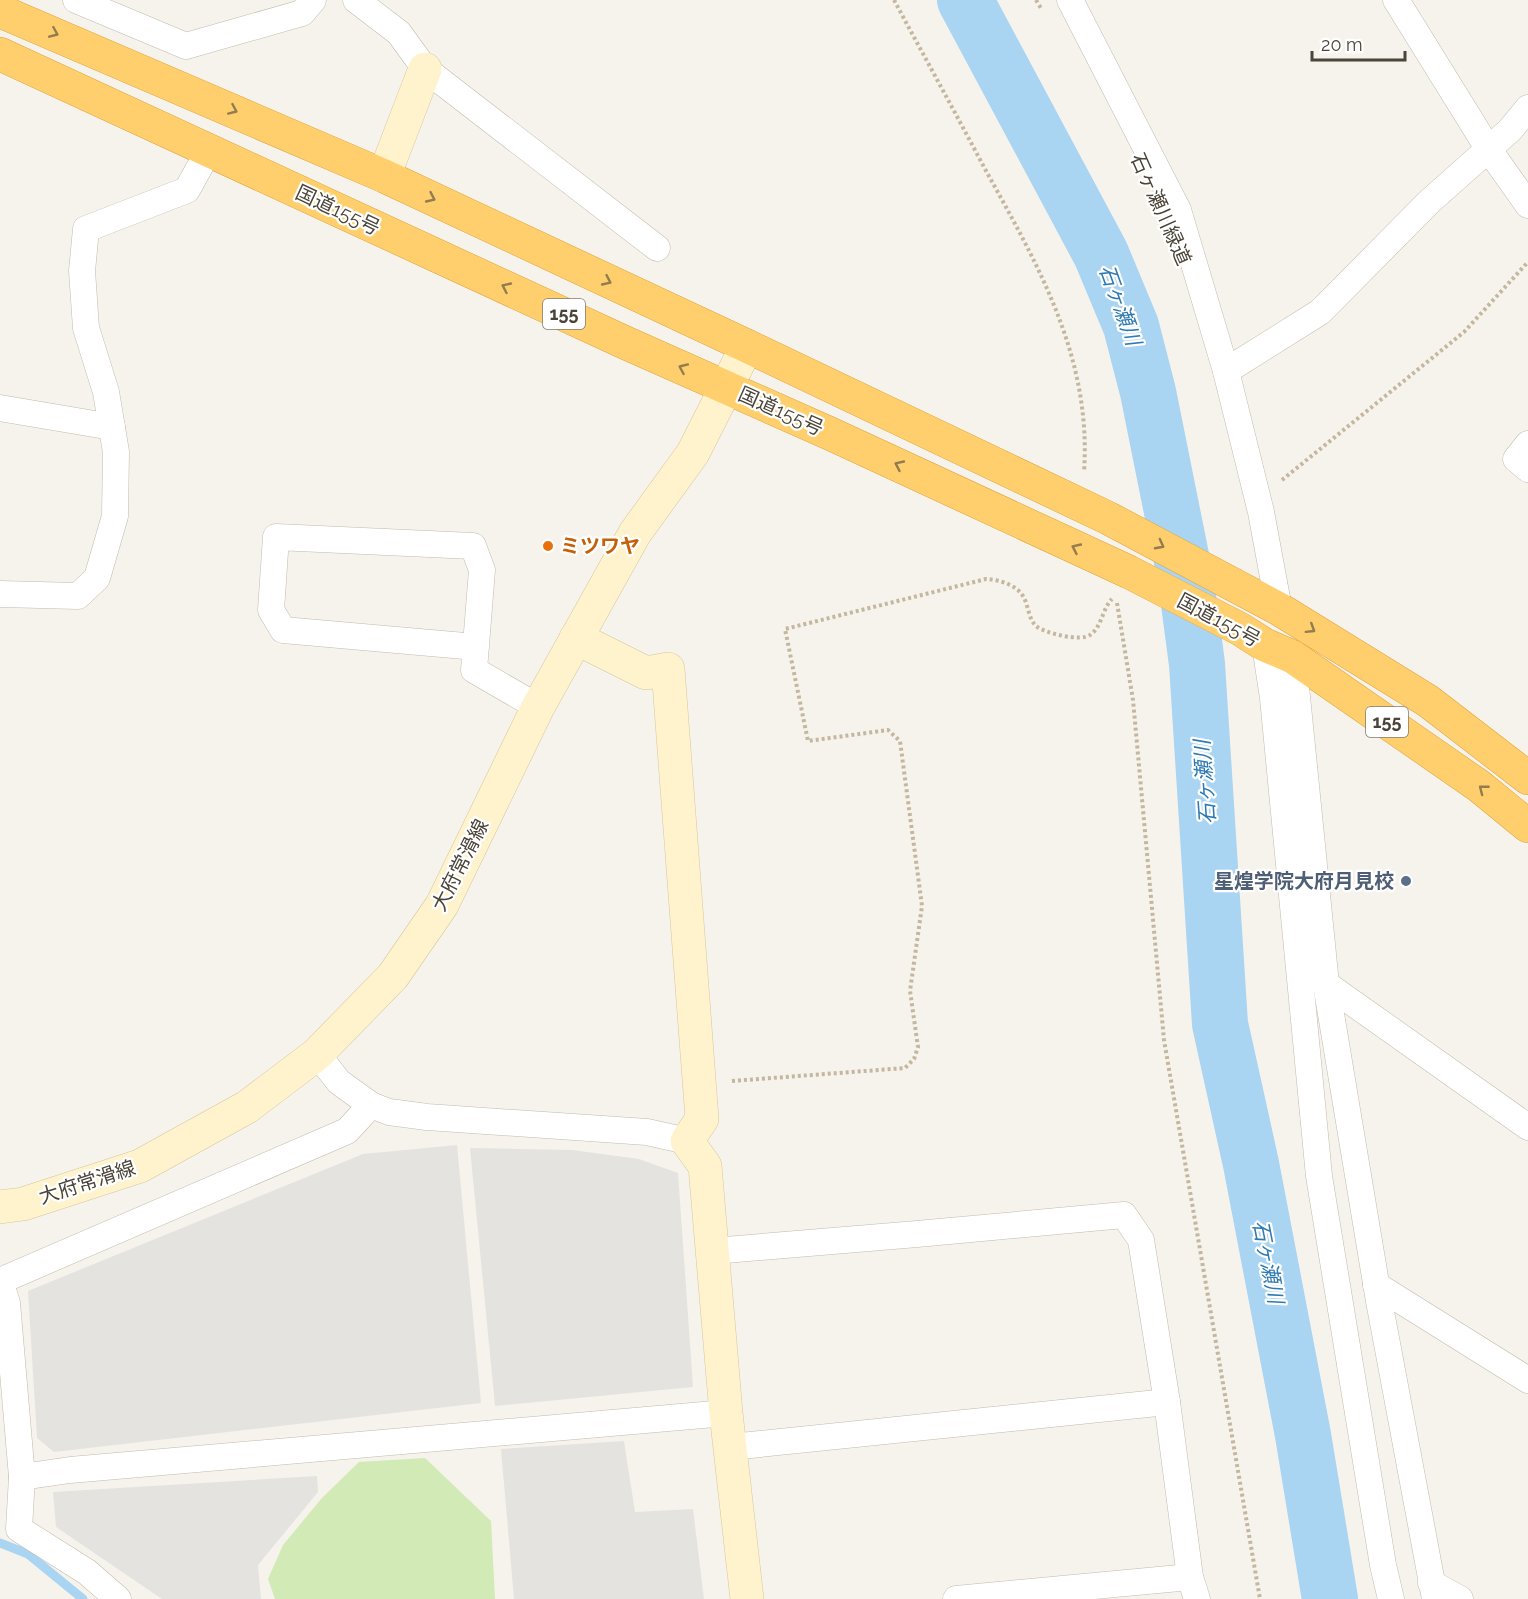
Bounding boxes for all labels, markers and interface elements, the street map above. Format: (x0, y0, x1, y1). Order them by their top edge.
scale bar (1312, 24, 1405, 62)
one-way arrow (48, 26, 59, 38)
text: 20 m (1321, 34, 1363, 55)
one-way arrow (227, 103, 238, 115)
street label: 石ヶ瀬川緑道 (1126, 149, 1196, 269)
street label: 国道155号 (292, 180, 384, 240)
one-way arrow (424, 191, 435, 203)
water label: 石ヶ瀬川 (1094, 261, 1147, 350)
one-way arrow (601, 273, 612, 285)
one-way arrow (501, 282, 512, 294)
road number: 155 (543, 299, 585, 329)
one-way arrow (679, 363, 690, 375)
street label: 国道155号 (735, 382, 827, 440)
one-way arrow (895, 461, 906, 473)
place label: ミツワヤ (560, 534, 640, 558)
one-way arrow (1153, 538, 1164, 550)
marker: ミツワヤ (541, 539, 555, 553)
one-way arrow (1071, 543, 1082, 555)
street label: 国道155号 (1173, 588, 1265, 652)
one-way arrow (1305, 621, 1315, 633)
road number: 155 (1366, 707, 1408, 737)
water label: 石ヶ瀬川 (1189, 737, 1220, 825)
one-way arrow (1478, 786, 1489, 797)
street label: 大府常滑線 (427, 815, 493, 915)
place label: 星煌学院大府月見校 (1214, 869, 1394, 893)
marker: 星煌学院大府月見校 (1399, 874, 1413, 888)
street label: 大府常滑線 (36, 1155, 138, 1209)
water label: 石ヶ瀬川 (1248, 1218, 1289, 1307)

